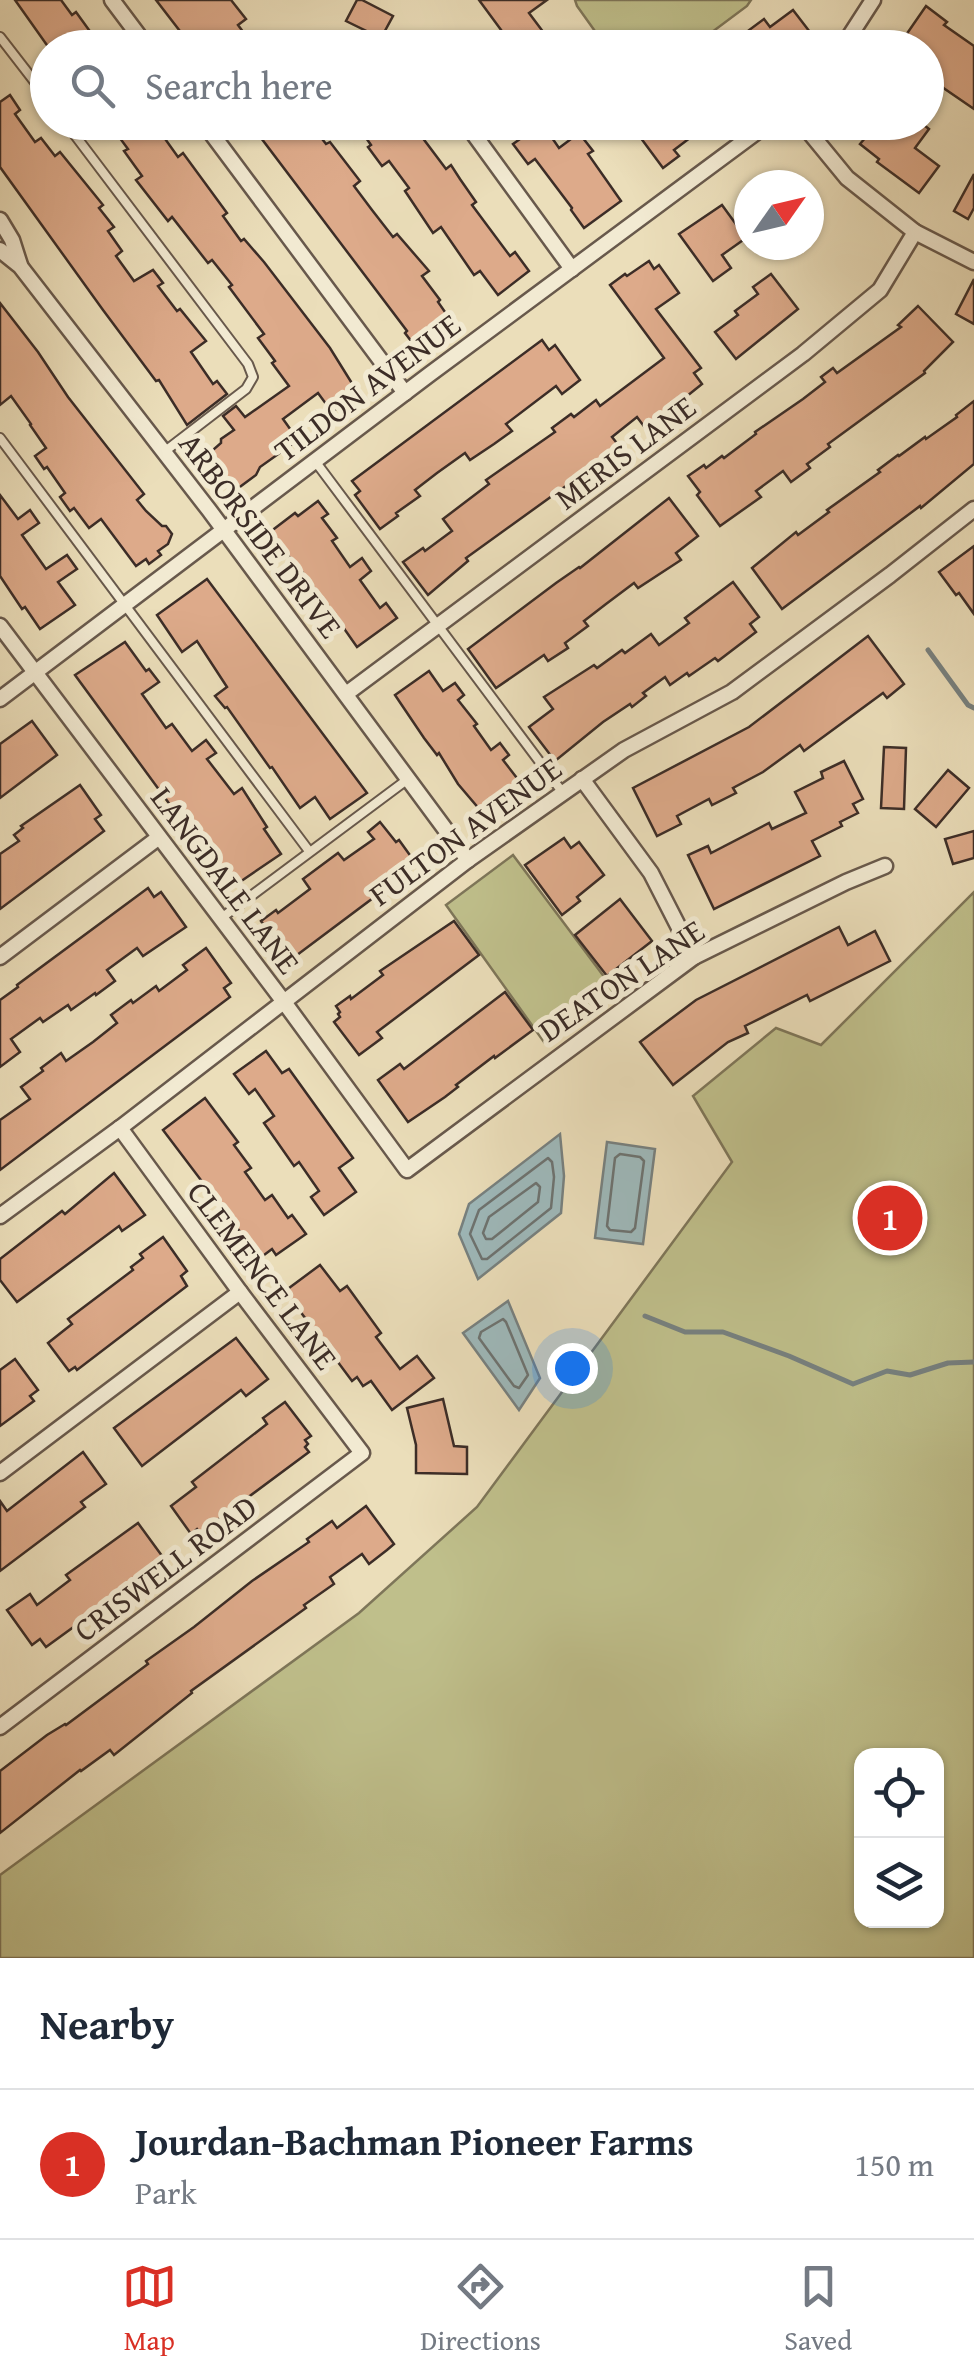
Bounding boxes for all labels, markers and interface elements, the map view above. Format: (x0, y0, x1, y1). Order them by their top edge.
search box (30, 30, 944, 140)
text: Search here (145, 57, 333, 113)
icon: search (65, 58, 120, 113)
north arrow (734, 170, 824, 260)
street label: TILDON AVENUE (264, 301, 470, 473)
street label: MERIS LANE (545, 383, 705, 521)
street label: ARBORSIDE DRIVE (168, 422, 354, 648)
street label: FULTON AVENUE (359, 745, 571, 917)
street label: LANGDALE LANE (140, 777, 312, 983)
street label: DEATON LANE (529, 907, 713, 1053)
street label: CLEMENCE LANE (176, 1171, 350, 1379)
pin: 1 (858, 1180, 922, 1256)
your location (547, 1343, 598, 1394)
street label: CRISWELL ROAD (64, 1483, 266, 1653)
map controls (854, 1748, 944, 1928)
button: locate (854, 1748, 944, 1838)
button: layers (854, 1838, 944, 1928)
text: Nearby (40, 1993, 174, 2054)
text: Jourdan-Bachman Pioneer Farms (135, 2113, 694, 2169)
text: 1 (64, 2141, 81, 2188)
text: 150 m (855, 2141, 934, 2188)
text: Park (135, 2169, 197, 2216)
tab: Map (122, 2259, 177, 2360)
tab: Directions (420, 2259, 541, 2360)
tab: Saved (784, 2259, 852, 2360)

